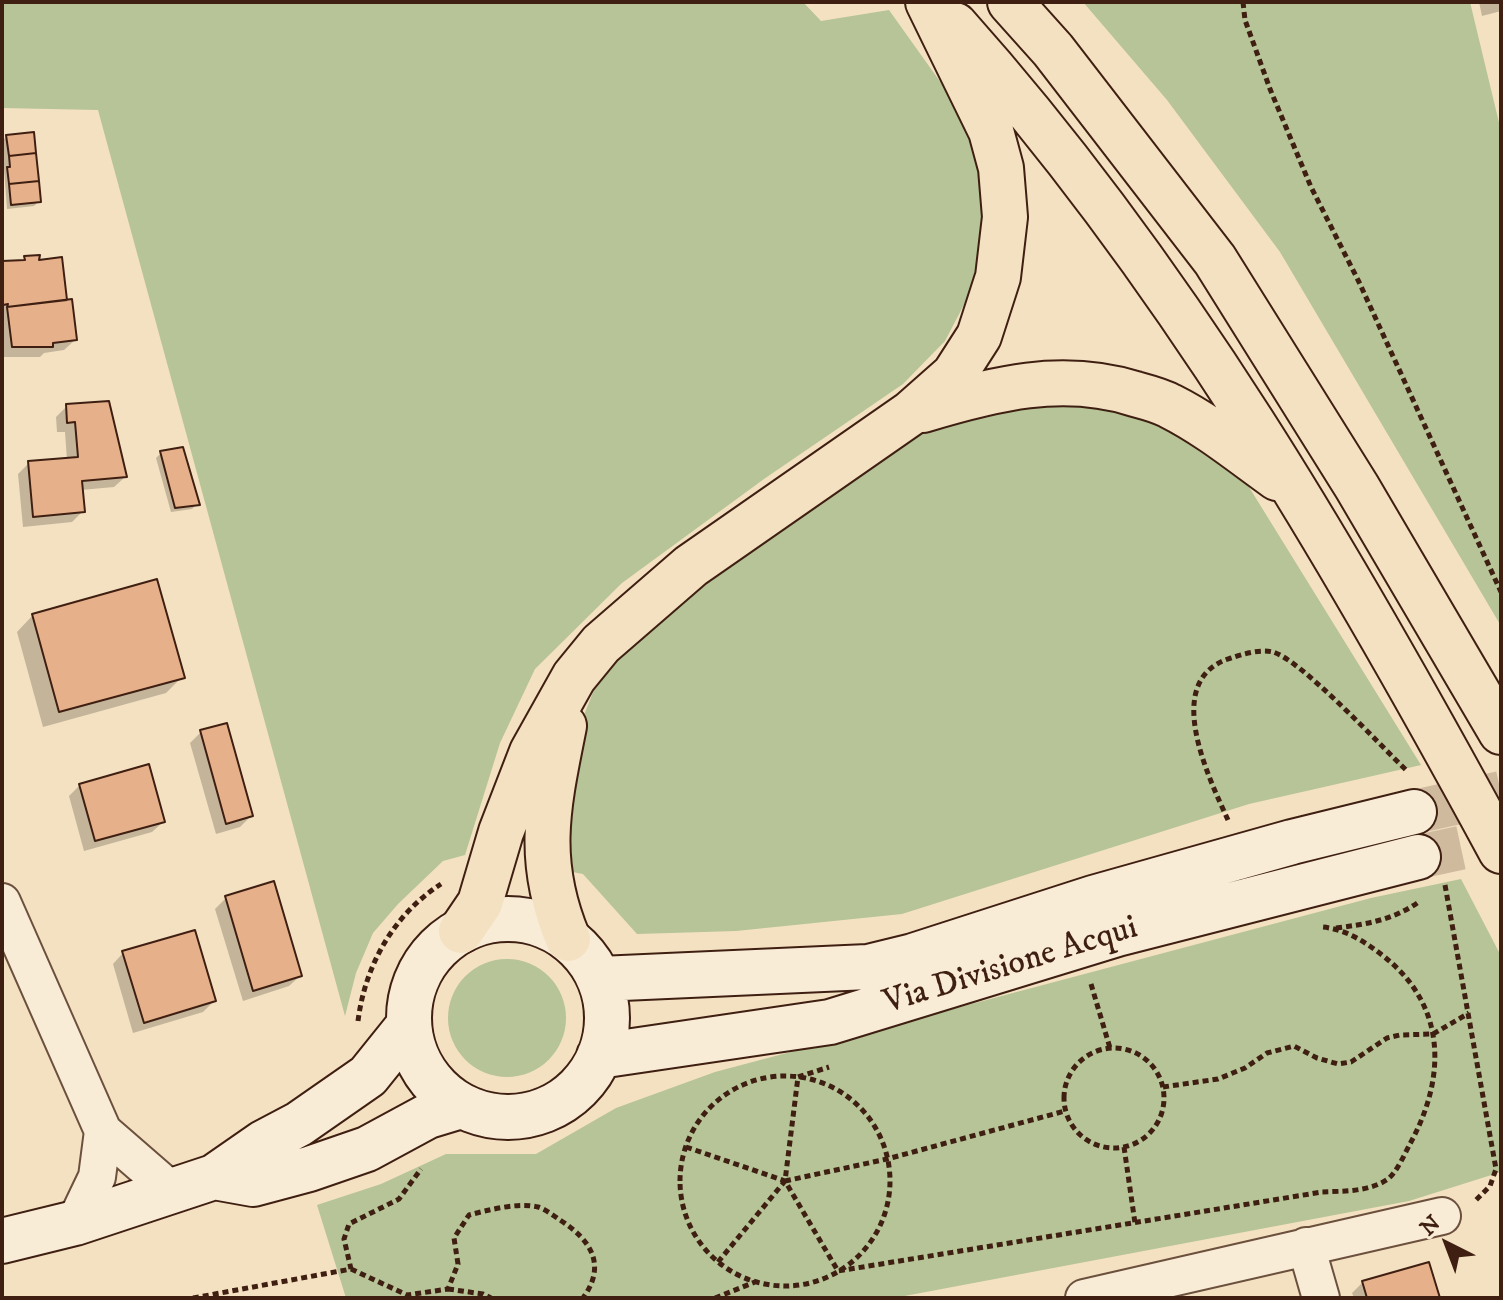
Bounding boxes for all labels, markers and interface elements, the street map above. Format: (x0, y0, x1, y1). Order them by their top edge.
street label: Via Divisione Acqui (879, 909, 1143, 1025)
north arrow (1407, 1204, 1487, 1284)
text: N (1415, 1210, 1446, 1242)

